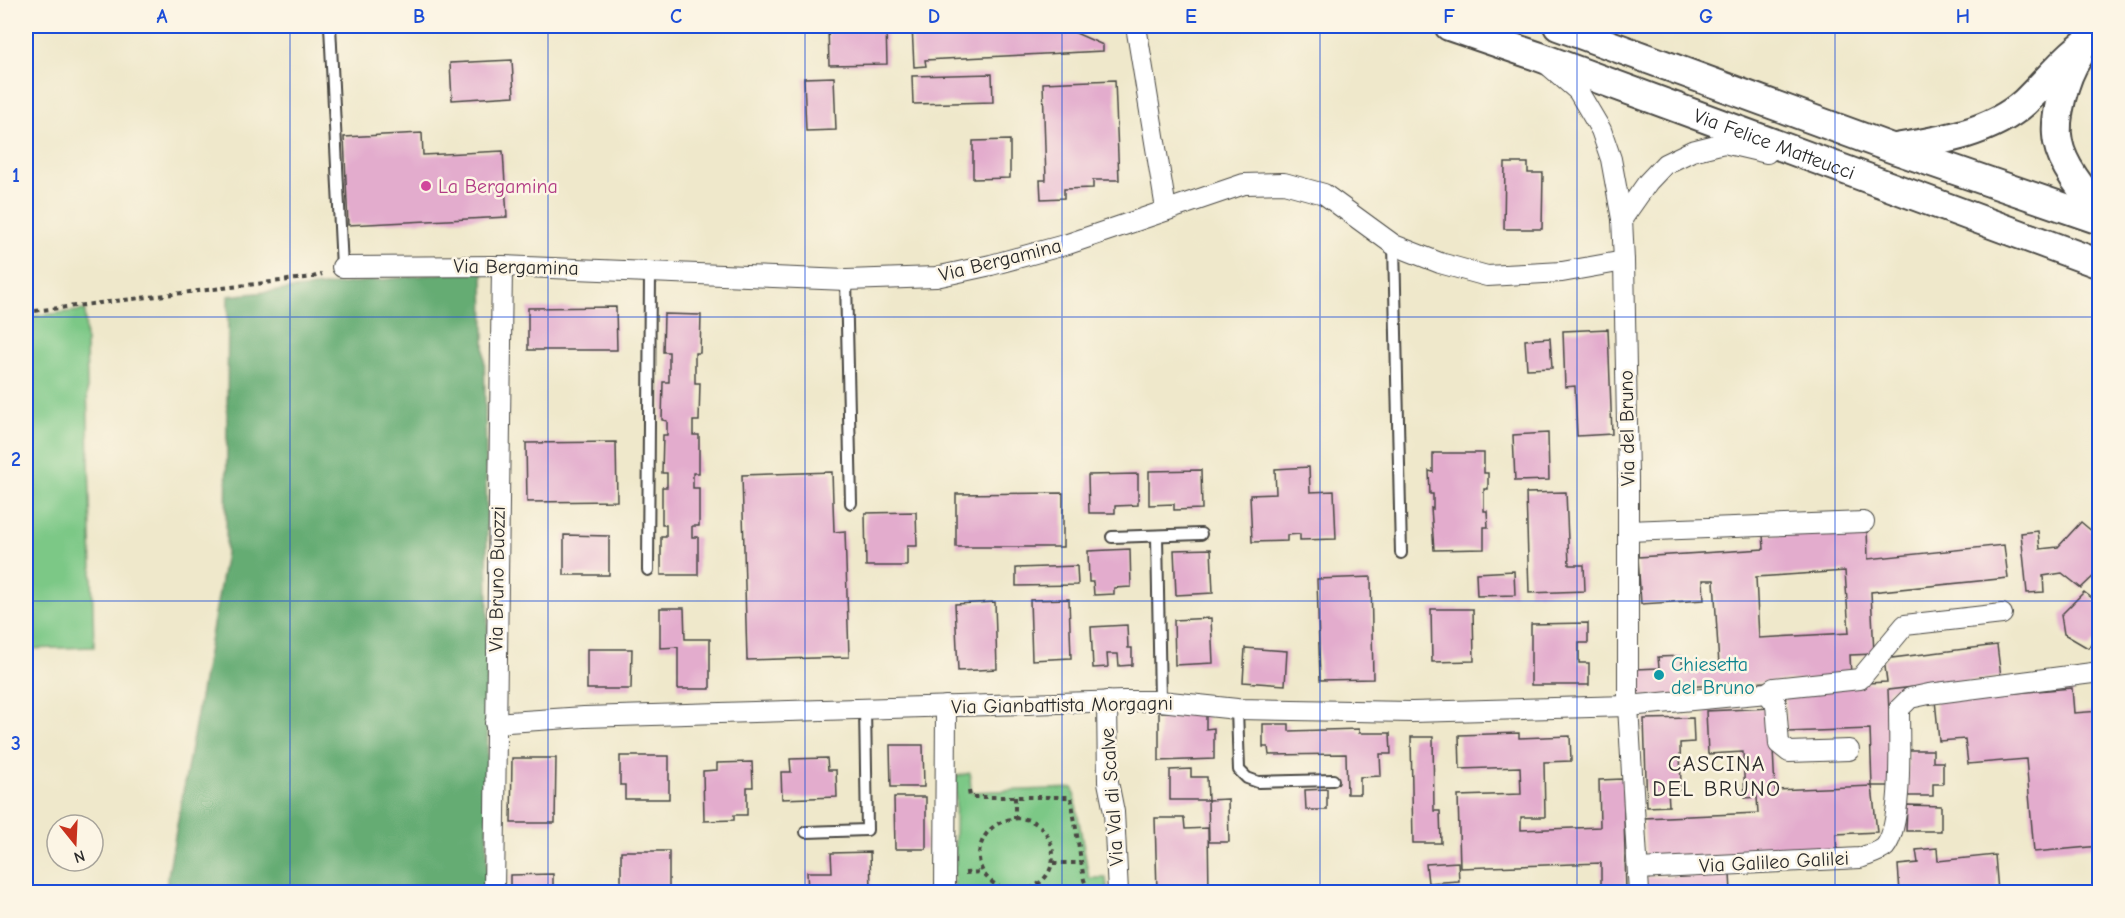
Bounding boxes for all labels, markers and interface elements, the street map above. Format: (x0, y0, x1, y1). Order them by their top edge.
text: A (156, 5, 168, 28)
text: B (413, 5, 425, 28)
text: C (670, 5, 682, 28)
text: D (928, 5, 940, 28)
text: E (1185, 5, 1197, 28)
text: F (1443, 5, 1455, 28)
text: G (1699, 5, 1713, 28)
text: H (1956, 5, 1970, 28)
street label: Via Felice Matteucci (1691, 103, 1858, 184)
text: 1 (12, 164, 20, 187)
place label: La Bergamina (438, 175, 558, 198)
marker: La Bergamina (419, 179, 433, 193)
street label: Via Bergamina (936, 234, 1064, 286)
street label: Via Bergamina (453, 254, 579, 280)
street label: Via del Bruno (1614, 370, 1640, 486)
text: 2 (11, 448, 21, 471)
street label: Via Bruno Buozzi (484, 506, 510, 652)
place label: Chiesetta del Bruno (1671, 653, 1755, 699)
marker: Chiesetta del Bruno (1652, 668, 1666, 682)
street label: Via Gianbattista Morgagni (951, 692, 1173, 718)
street label: Via Val di Scalve (1096, 727, 1128, 867)
text: 3 (11, 732, 21, 755)
district label: CASCINA DEL BRUNO (1652, 751, 1782, 802)
north arrow (45, 813, 105, 873)
text: N (72, 846, 87, 866)
street label: Via Galileo Galilei (1699, 847, 1849, 877)

